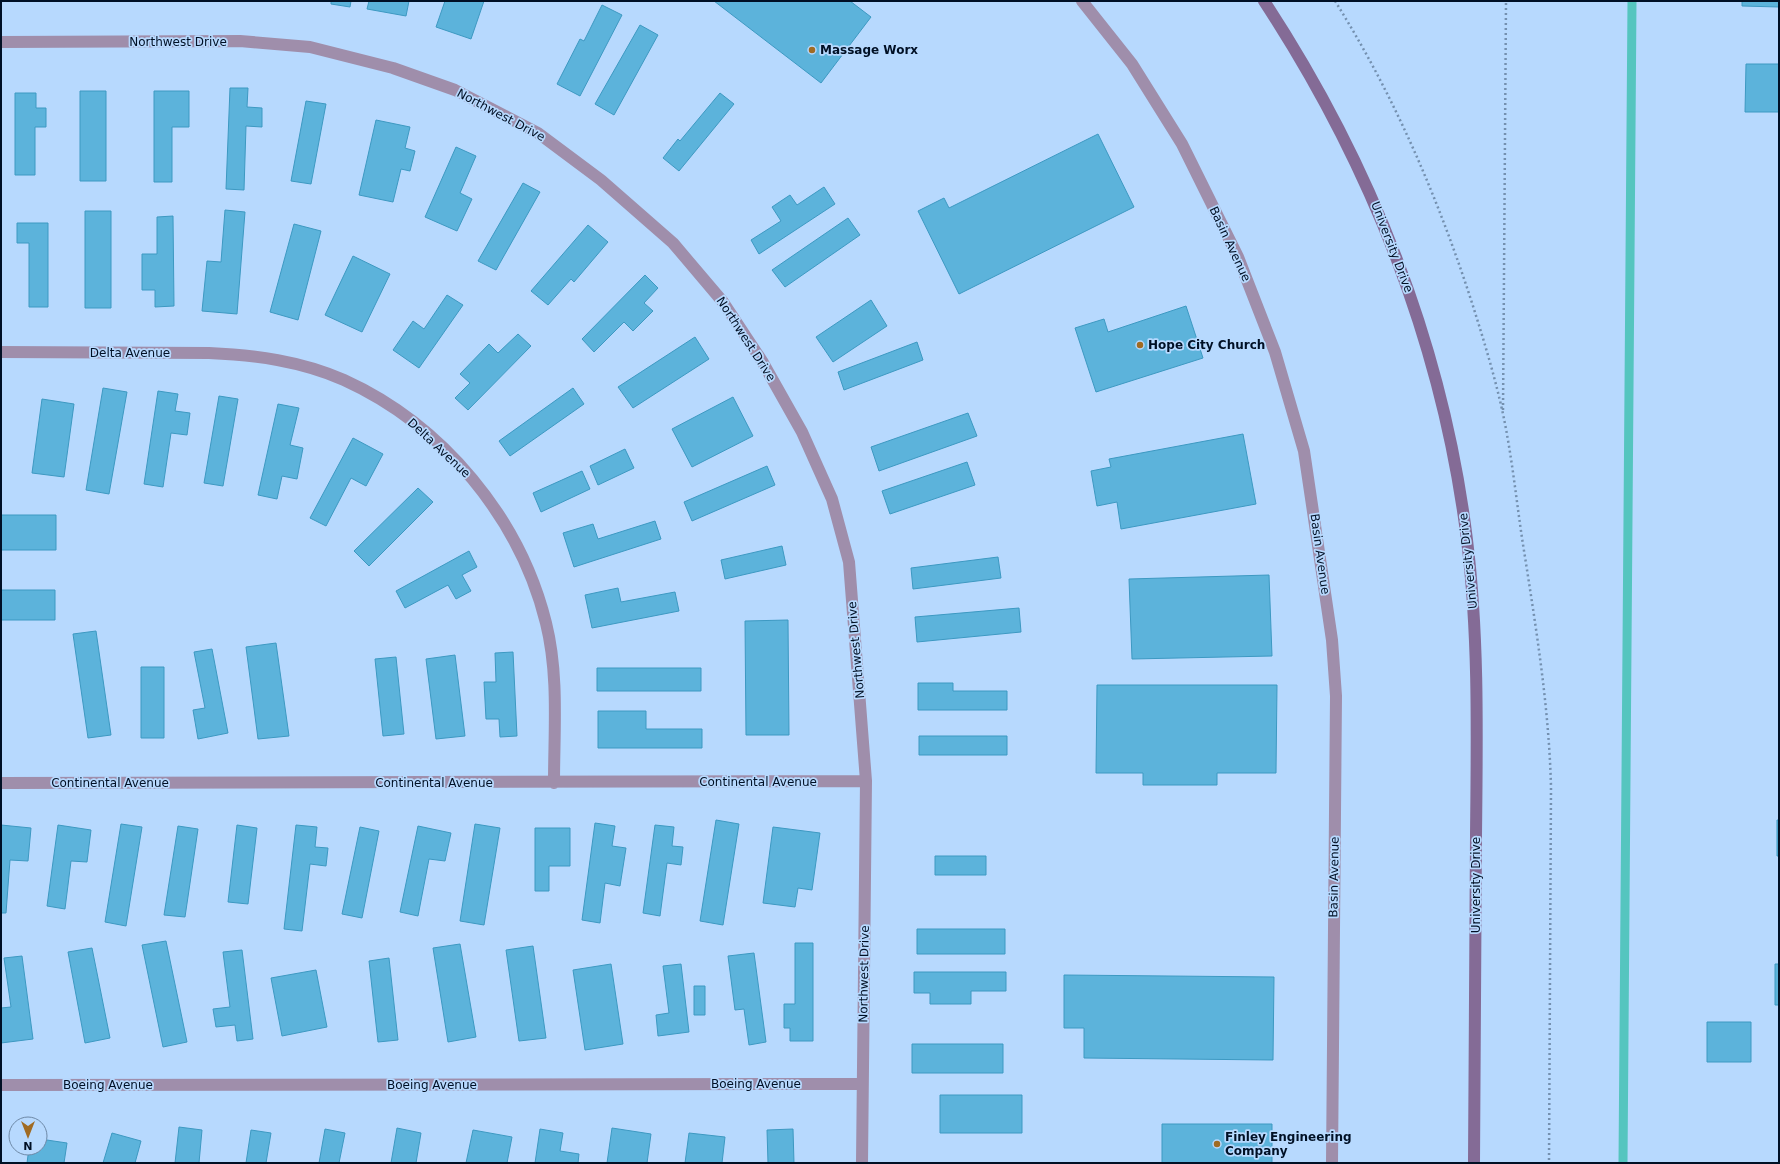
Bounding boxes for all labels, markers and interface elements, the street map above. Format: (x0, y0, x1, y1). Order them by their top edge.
street label: Northwest Drive (129, 35, 227, 49)
place label: Massage Worx (820, 43, 918, 57)
marker: Massage Worx (807, 45, 817, 55)
street label: Northwest Drive (455, 86, 547, 144)
street label: University Drive (1368, 200, 1416, 294)
street label: Basin Avenue (1207, 204, 1253, 284)
street label: Northwest Drive (714, 294, 778, 384)
place label: Hope City Church (1148, 338, 1265, 352)
marker: Hope City Church (1135, 340, 1145, 350)
street label: Delta Avenue (90, 346, 170, 360)
street label: Delta Avenue (405, 415, 473, 481)
street label: University Drive (1456, 512, 1480, 610)
street label: Basin Avenue (1307, 513, 1333, 595)
street label: Northwest Drive (845, 601, 867, 699)
street label: Continental Avenue (699, 775, 817, 789)
street label: Continental Avenue (51, 776, 169, 790)
street label: Continental Avenue (375, 776, 493, 790)
street label: Basin Avenue (1326, 836, 1342, 918)
street label: University Drive (1469, 837, 1483, 933)
street label: Northwest Drive (856, 925, 872, 1023)
street label: Boeing Avenue (711, 1077, 801, 1091)
street label: Boeing Avenue (63, 1078, 153, 1092)
street label: Boeing Avenue (387, 1078, 477, 1092)
north arrow (8, 1116, 48, 1156)
place label: Finley Engineering Company (1225, 1130, 1352, 1158)
text: N (23, 1139, 33, 1152)
marker: Finley Engineering Company (1212, 1139, 1222, 1149)

